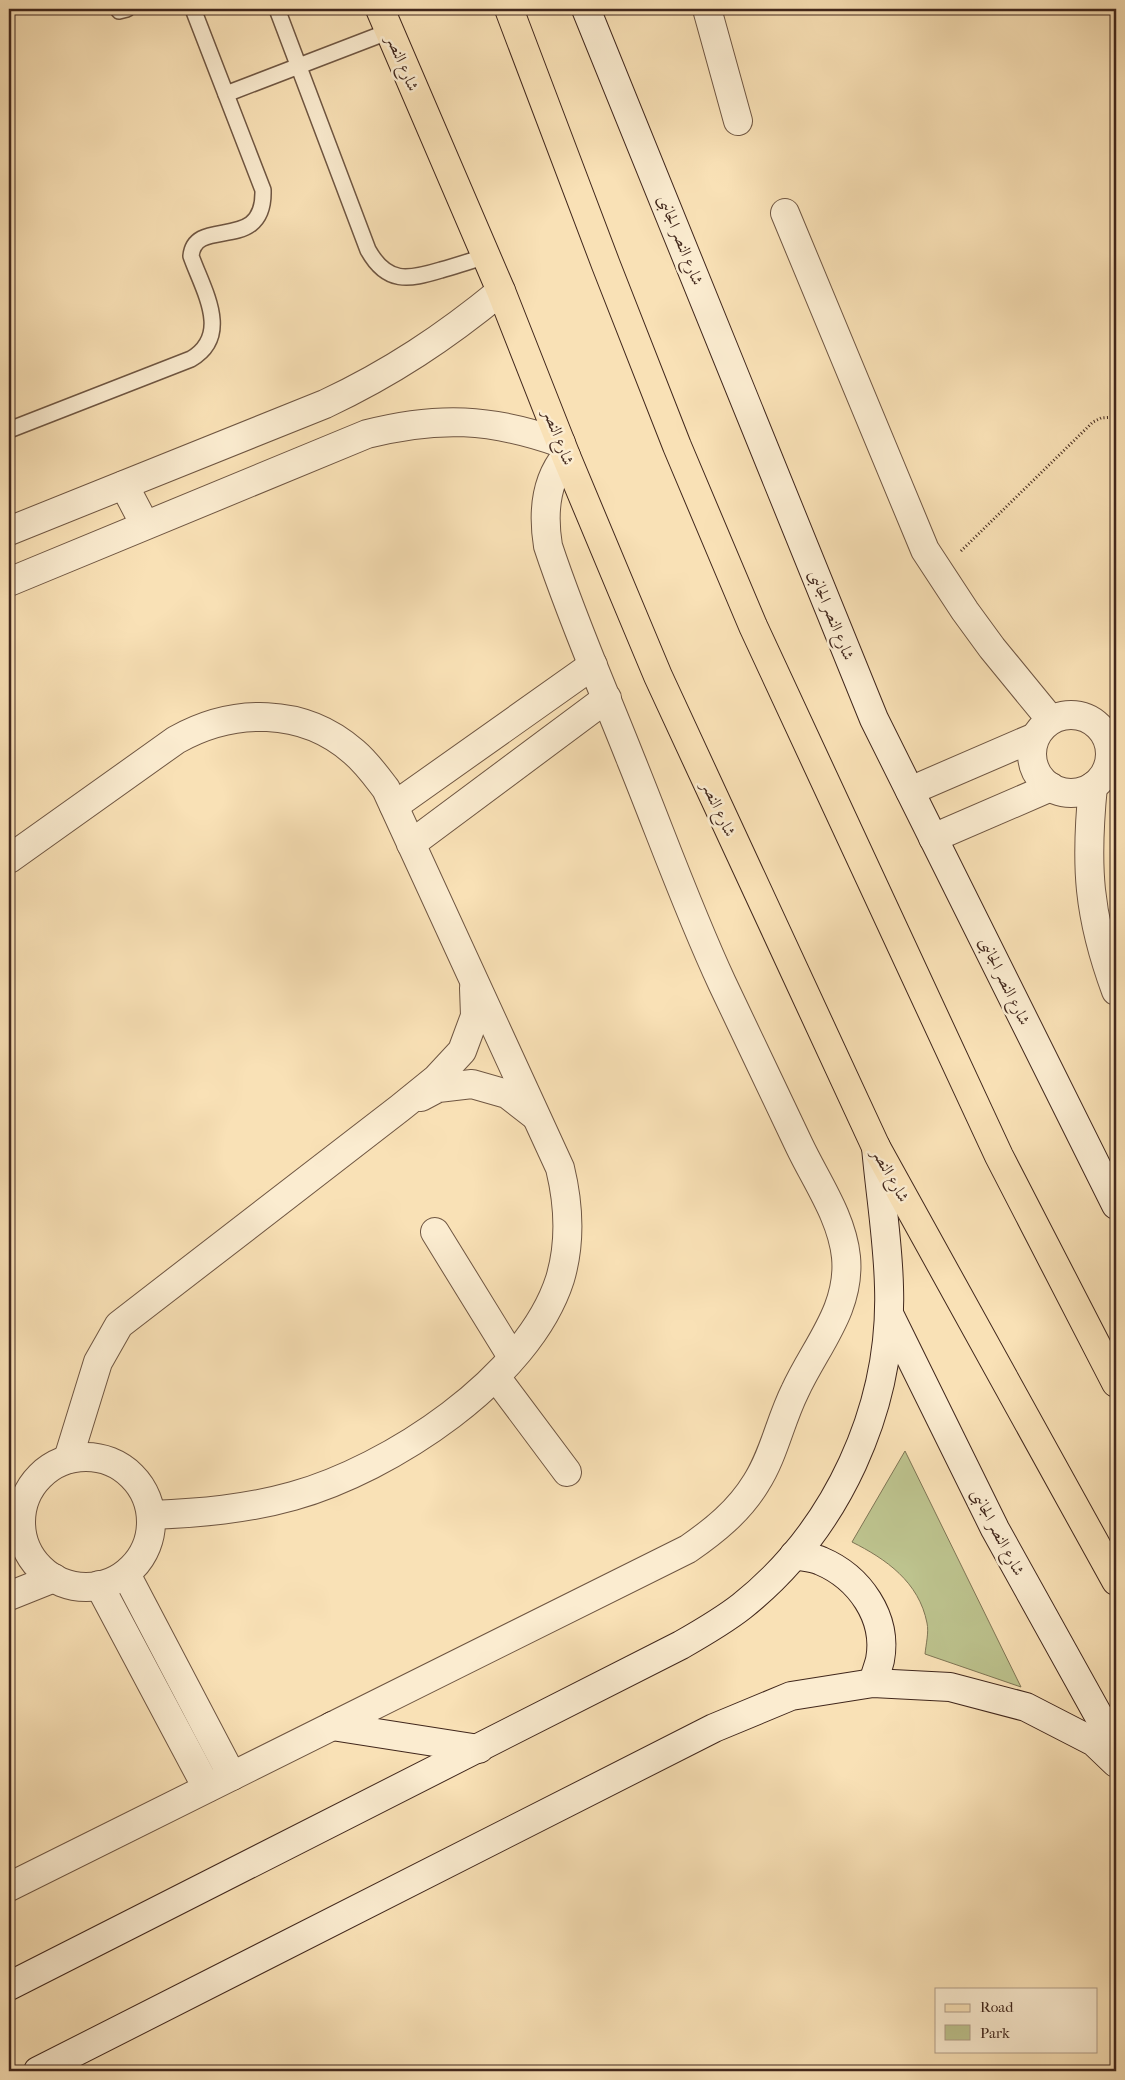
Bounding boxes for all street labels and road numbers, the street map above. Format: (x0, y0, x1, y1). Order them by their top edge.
street label: شارع النصر (378, 31, 423, 95)
street label: شارع النصر الجانبى (651, 192, 708, 289)
street label: شارع النصر (535, 404, 578, 469)
street label: شارع النصر الجانبى (802, 567, 859, 664)
street label: شارع النصر (694, 777, 740, 841)
street label: شارع النصر الجانبى (972, 934, 1034, 1030)
street label: شارع النصر (864, 1143, 913, 1207)
street label: شارع النصر الجانبى (964, 1485, 1029, 1580)

